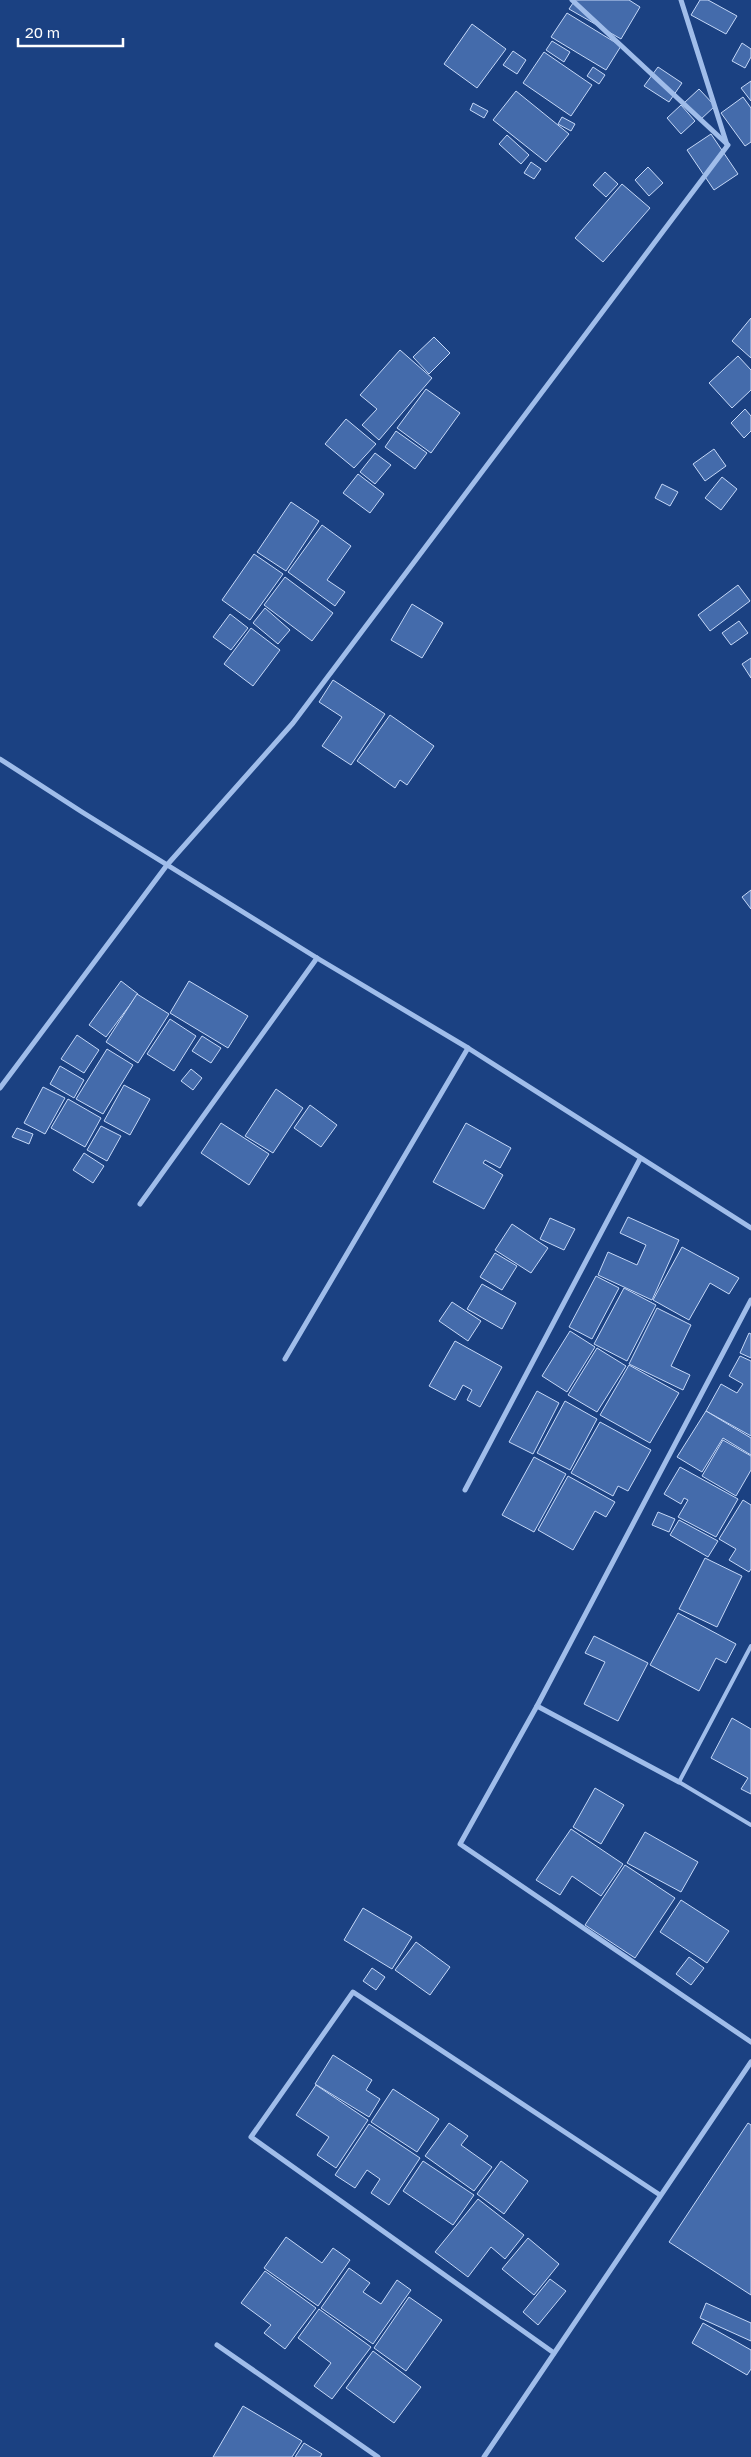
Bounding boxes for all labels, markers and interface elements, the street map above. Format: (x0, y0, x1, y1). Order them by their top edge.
scale bar (18, 15, 122, 47)
text: 20 m (25, 23, 60, 41)

